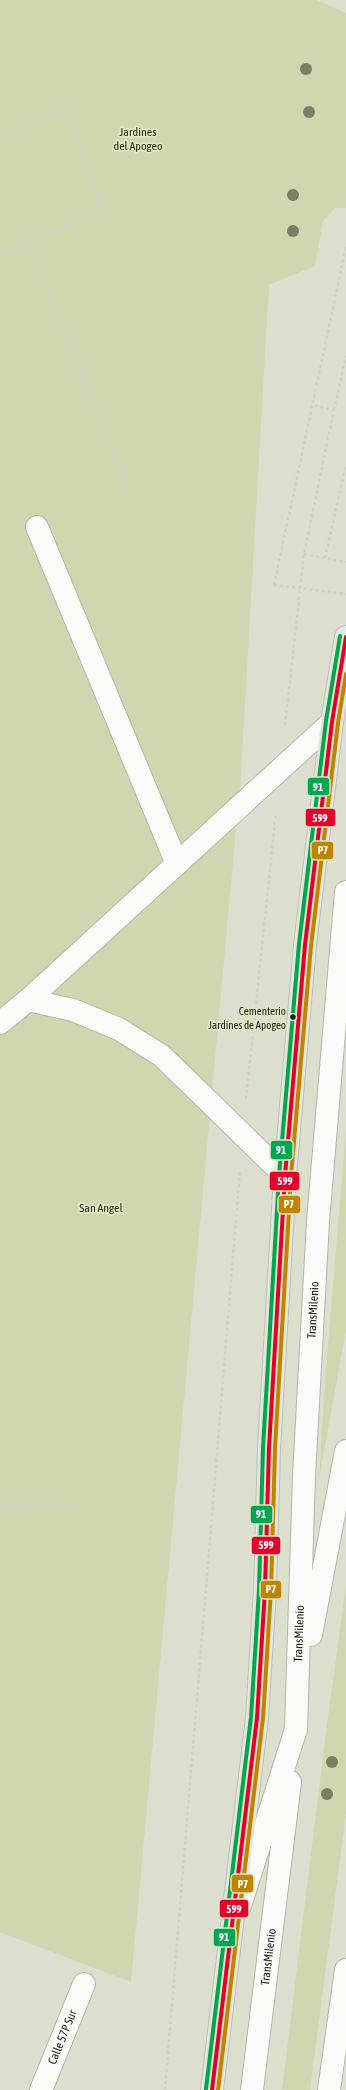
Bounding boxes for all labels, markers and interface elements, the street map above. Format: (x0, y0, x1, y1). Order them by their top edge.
park label: Jardines del Apogeo (113, 125, 163, 153)
line badge: 91 (307, 777, 330, 796)
text: 91 (313, 781, 323, 793)
line badge: 599 (305, 808, 336, 827)
text: 599 (312, 812, 328, 824)
line badge: P7 (311, 841, 334, 860)
text: P7 (318, 844, 328, 856)
place label: Cementerio Jardines de Apogeo (209, 1005, 286, 1031)
marker: Cementerio Jardines de Apogeo (288, 1012, 298, 1022)
line badge: 91 (270, 1140, 293, 1160)
text: 91 (276, 1144, 286, 1156)
line badge: 599 (269, 1171, 300, 1191)
text: 599 (277, 1175, 293, 1187)
line badge: P7 (278, 1195, 301, 1214)
text: P7 (284, 1198, 294, 1210)
park label: San Angel (79, 1201, 123, 1215)
street label: TransMilenio (305, 1281, 322, 1339)
line badge: 91 (250, 1505, 273, 1524)
text: 91 (256, 1508, 266, 1520)
line badge: 599 (251, 1536, 281, 1555)
text: 599 (258, 1539, 274, 1551)
line badge: P7 (260, 1580, 282, 1599)
text: P7 (266, 1583, 276, 1595)
street label: TransMilenio (291, 1605, 307, 1662)
line badge: P7 (231, 1874, 254, 1893)
text: P7 (238, 1878, 248, 1890)
line badge: 599 (219, 1899, 249, 1918)
text: 599 (226, 1903, 242, 1915)
street label: TransMilenio (258, 1927, 279, 1986)
line badge: 91 (213, 1928, 236, 1947)
text: 91 (219, 1931, 229, 1943)
street label: Calle 57P Sur (45, 2007, 80, 2066)

